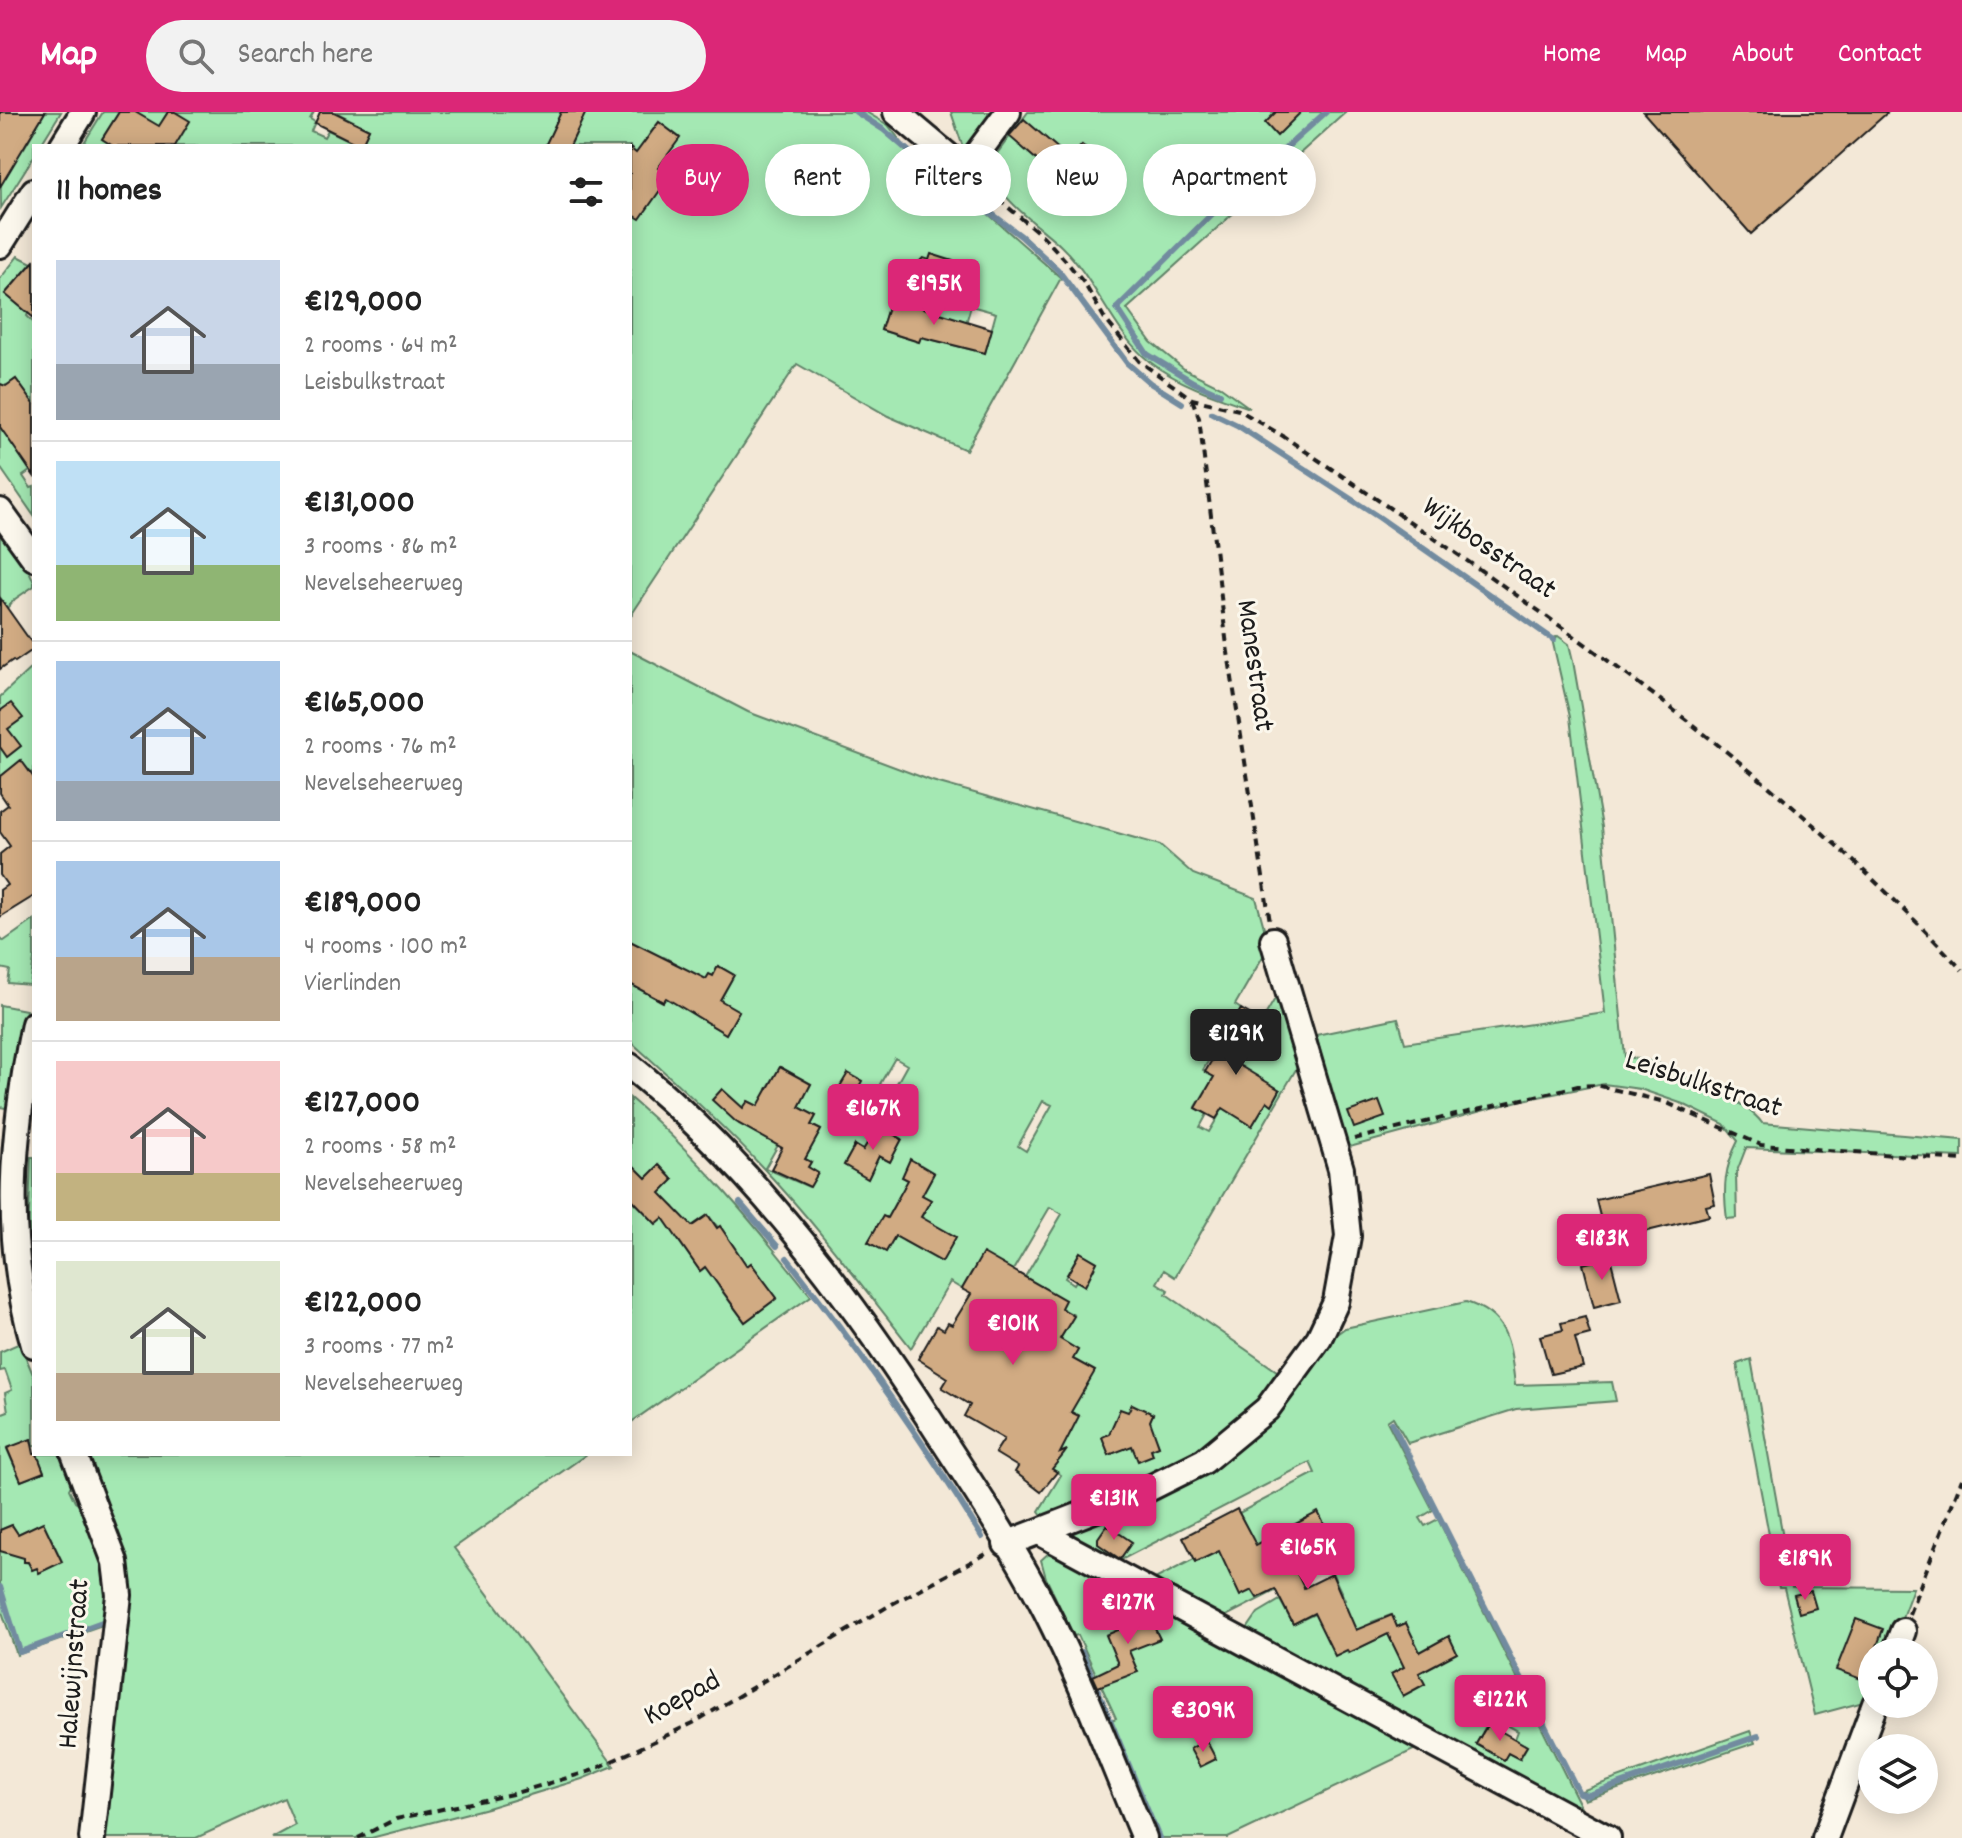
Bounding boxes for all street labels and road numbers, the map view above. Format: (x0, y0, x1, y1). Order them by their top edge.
street label: Wijkbosstraat (1412, 488, 1564, 612)
street label: Manestraat (1222, 597, 1284, 735)
street label: Leisbulkstraat (1619, 1040, 1787, 1132)
street label: Halewijnstraat (49, 1578, 103, 1750)
street label: Koepad (637, 1661, 729, 1739)

